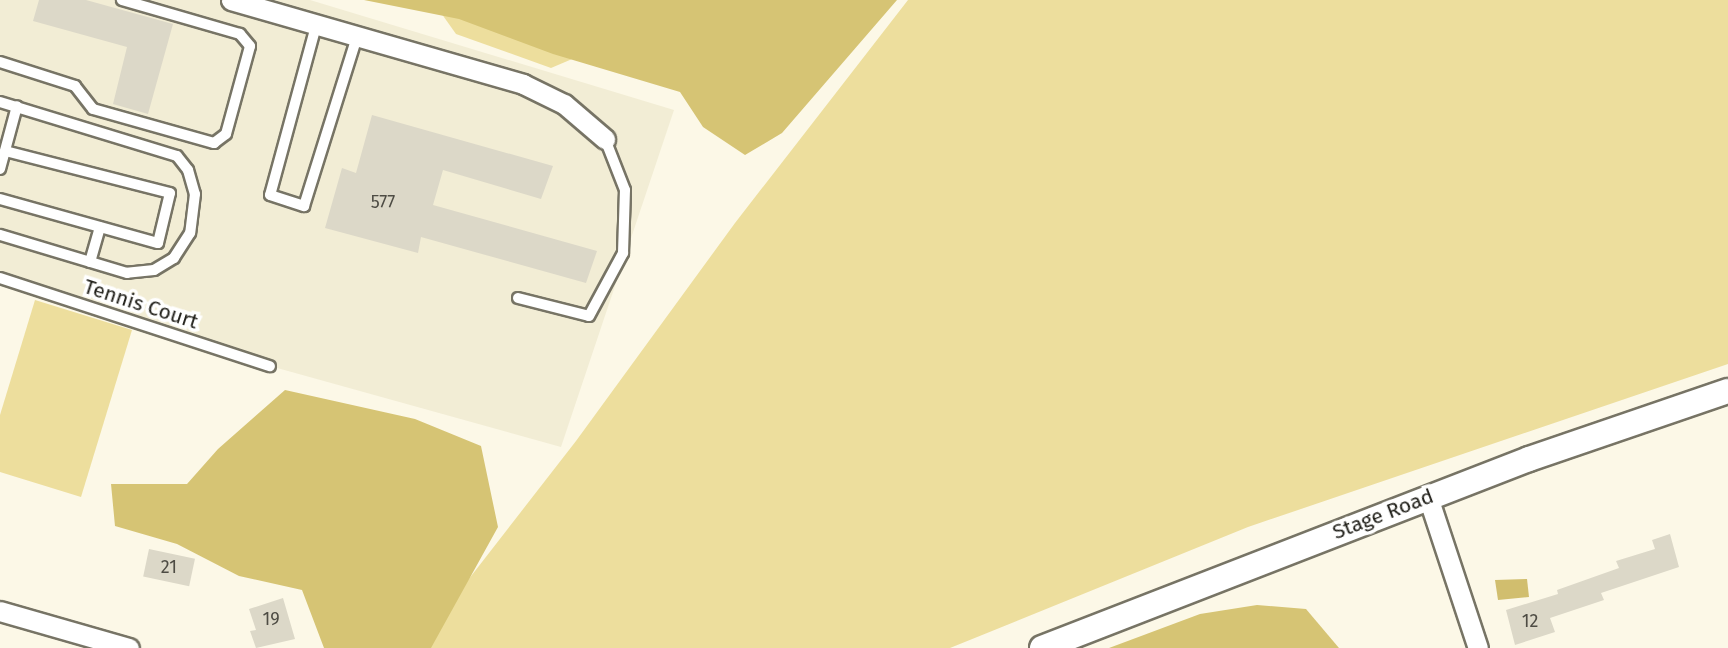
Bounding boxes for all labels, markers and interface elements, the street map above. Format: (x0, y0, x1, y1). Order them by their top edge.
house number: 577 (371, 191, 395, 213)
street label: Tennis Court (81, 274, 201, 334)
street label: Stage Road (1329, 483, 1437, 545)
house number: 21 (161, 556, 177, 578)
house number: 19 (262, 608, 280, 630)
house number: 12 (1522, 610, 1538, 632)

